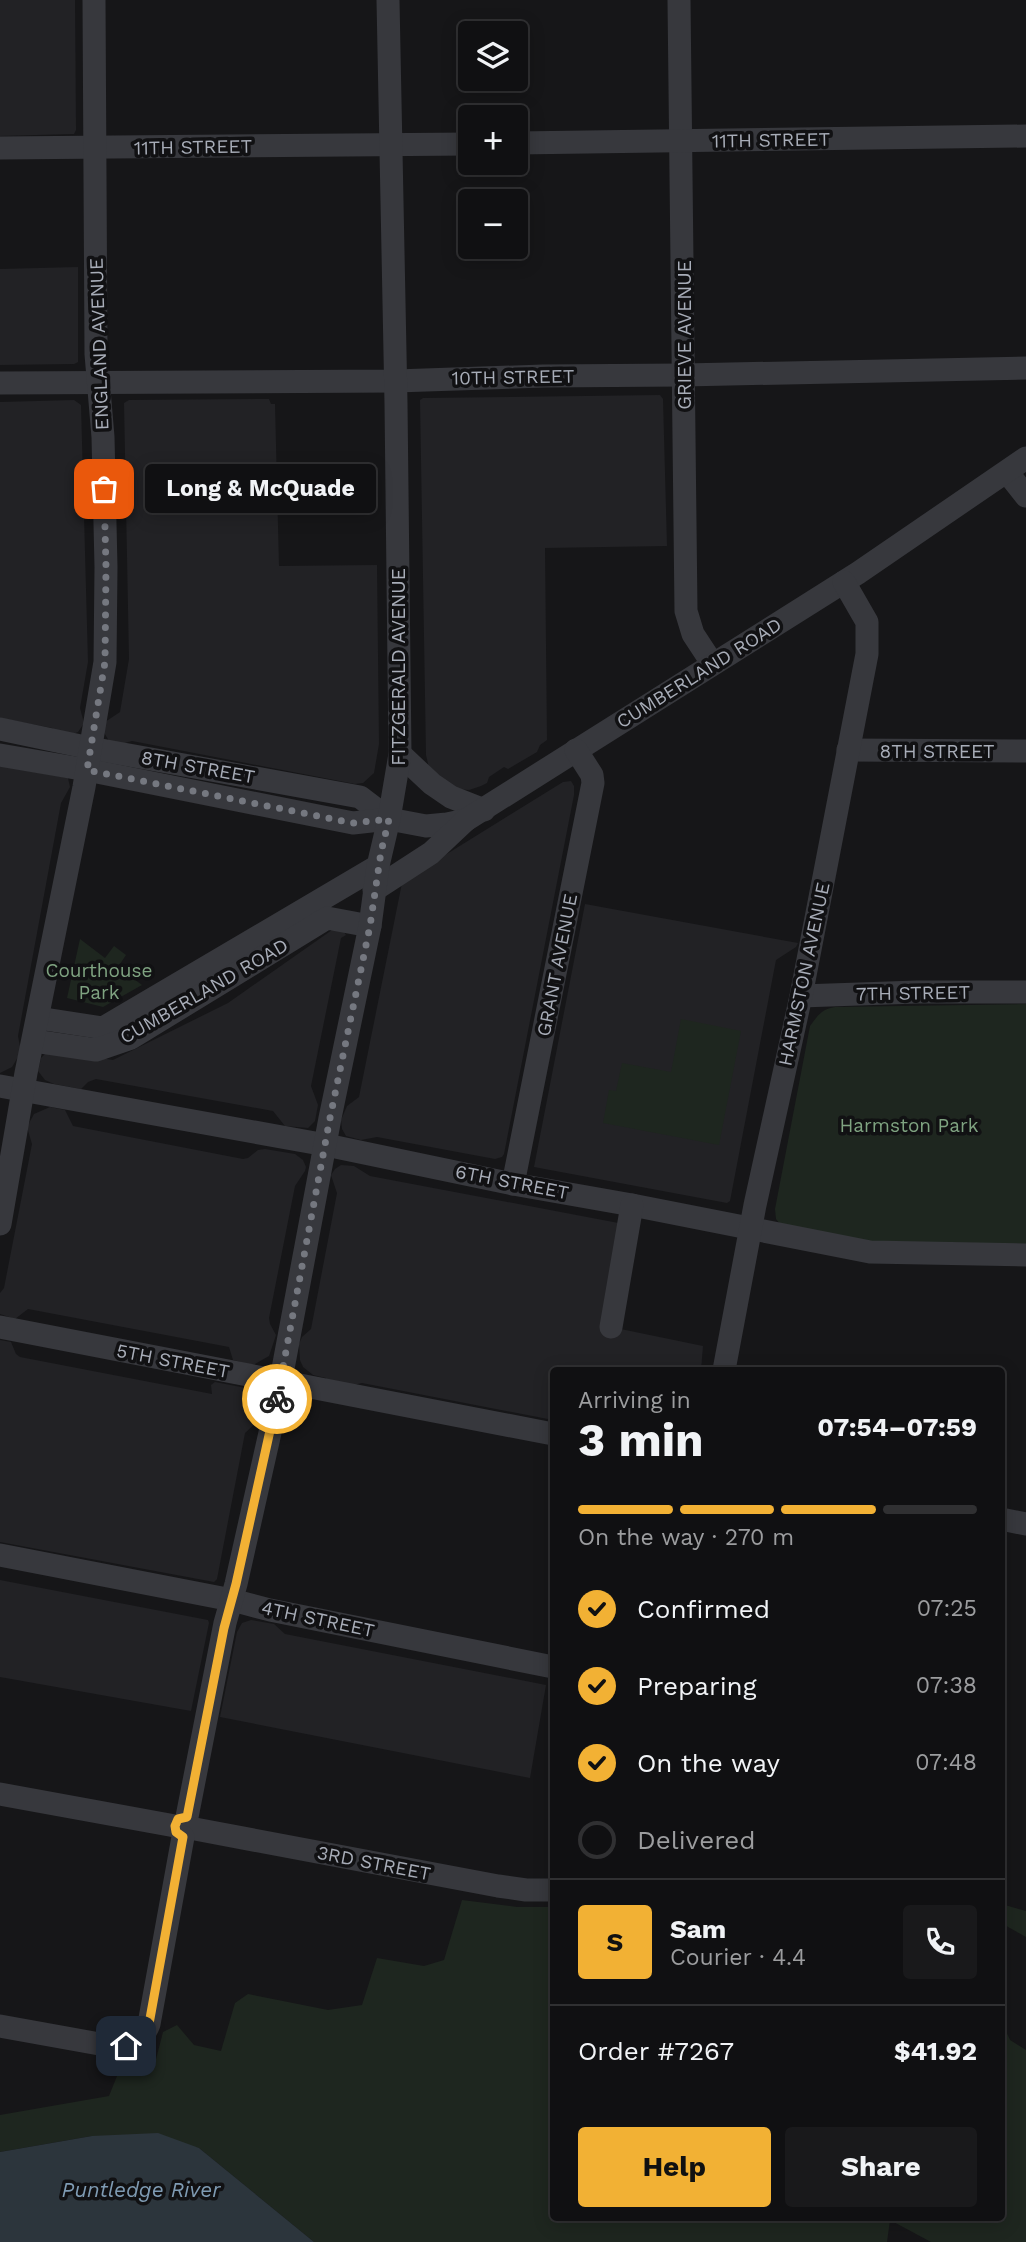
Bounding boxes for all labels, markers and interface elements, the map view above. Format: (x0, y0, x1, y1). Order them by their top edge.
map controls (458, 21, 528, 259)
button: layers (458, 21, 528, 91)
button: + (458, 105, 528, 175)
street label: 11TH STREET (712, 127, 830, 153)
street label: 11TH STREET (134, 134, 252, 160)
button: − (458, 189, 528, 259)
street label: ENGLAND AVENUE (84, 257, 114, 431)
street label: GRIEVE AVENUE (673, 260, 696, 410)
street label: 10TH STREET (452, 364, 574, 390)
pin (74, 459, 134, 519)
callout: Long & McQuade (146, 464, 377, 514)
icon: bag (85, 470, 123, 508)
text: Long & McQuade (166, 475, 355, 502)
street label: FITZGERALD AVENUE (387, 568, 410, 766)
street label: CUMBERLAND ROAD (612, 613, 786, 733)
street label: 8TH STREET (879, 740, 995, 763)
street label: 8TH STREET (139, 746, 257, 788)
street label: HARMSTON AVENUE (773, 880, 835, 1068)
street label: GRANT AVENUE (532, 892, 582, 1038)
street label: CUMBERLAND ROAD (116, 933, 292, 1049)
park label: Courthouse Park (45, 959, 153, 1004)
street label: 7TH STREET (856, 981, 970, 1005)
park label: Harmston Park (840, 1114, 979, 1137)
street label: 6TH STREET (453, 1160, 571, 1204)
street label: 5TH STREET (115, 1339, 231, 1383)
courier (242, 1364, 312, 1434)
icon: bike (258, 1380, 296, 1418)
text: Arriving in (578, 1387, 691, 1414)
text: 07:54–07:59 (817, 1412, 977, 1442)
text: 3 min (578, 1413, 704, 1467)
text: On the way · 270 m (578, 1524, 794, 1551)
icon: check (578, 1590, 616, 1628)
text: Confirmed (637, 1594, 770, 1624)
text: 07:25 (917, 1595, 977, 1622)
street label: 4TH STREET (260, 1596, 376, 1642)
icon: check (578, 1667, 616, 1705)
text: Preparing (637, 1671, 757, 1701)
text: 07:38 (916, 1672, 977, 1699)
icon: check (578, 1744, 616, 1782)
text: On the way (637, 1748, 780, 1778)
text: 07:48 (915, 1749, 977, 1776)
text: Delivered (637, 1825, 756, 1855)
street label: 3RD STREET (315, 1841, 433, 1885)
button: phone (903, 1905, 977, 1979)
text: Sam (670, 1914, 726, 1944)
text: S (607, 1927, 623, 1957)
text: Courier · 4.4 (670, 1944, 806, 1971)
pin (96, 2016, 156, 2076)
icon: home (107, 2027, 145, 2065)
text: Order #7267 (578, 2036, 734, 2066)
text: $41.92 (894, 2036, 977, 2066)
button: Help (578, 2127, 771, 2207)
button: Share (785, 2127, 977, 2207)
water label: Puntledge River (62, 2177, 221, 2202)

